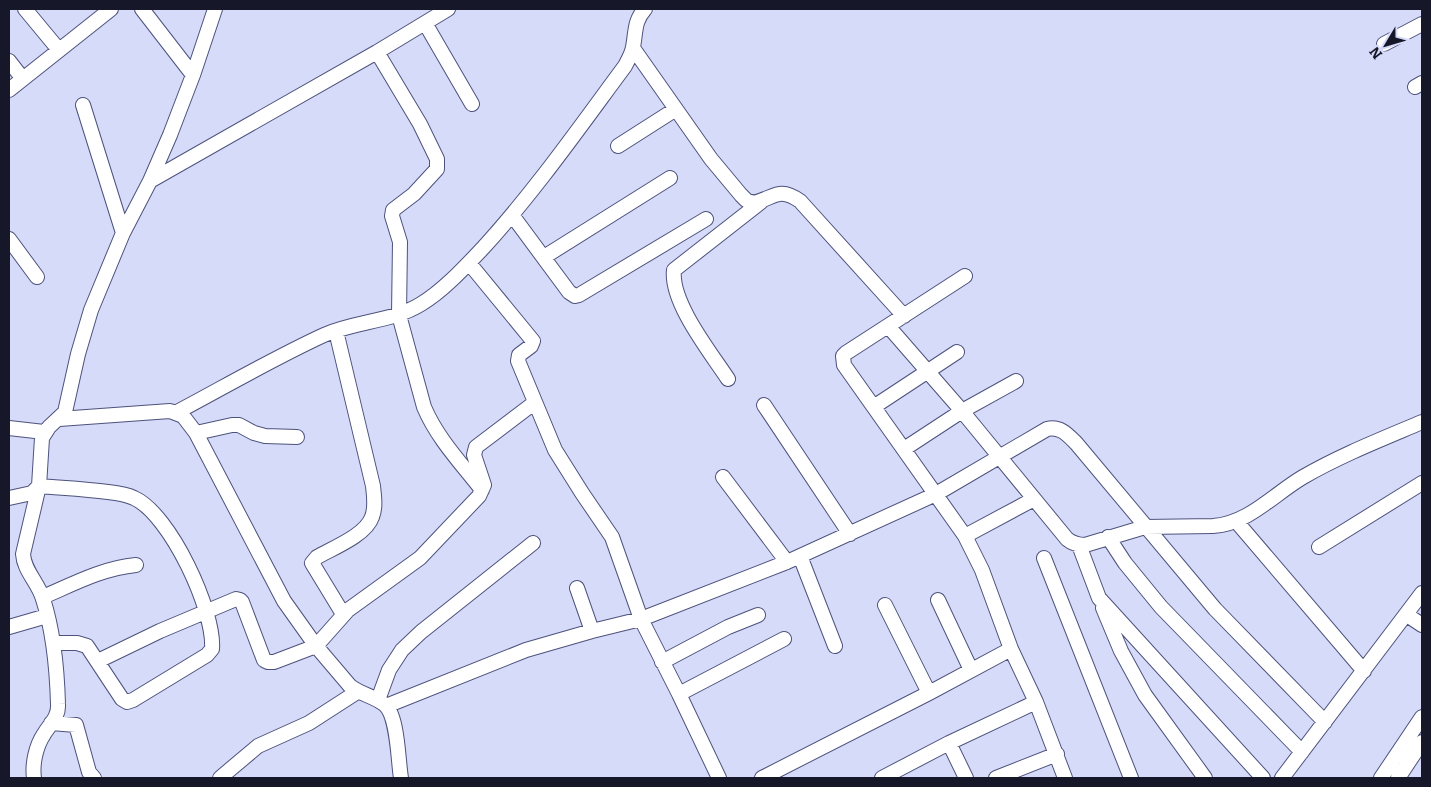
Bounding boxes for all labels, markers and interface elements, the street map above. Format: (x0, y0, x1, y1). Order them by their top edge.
north arrow (1361, 20, 1411, 70)
text: N (1366, 43, 1386, 62)

